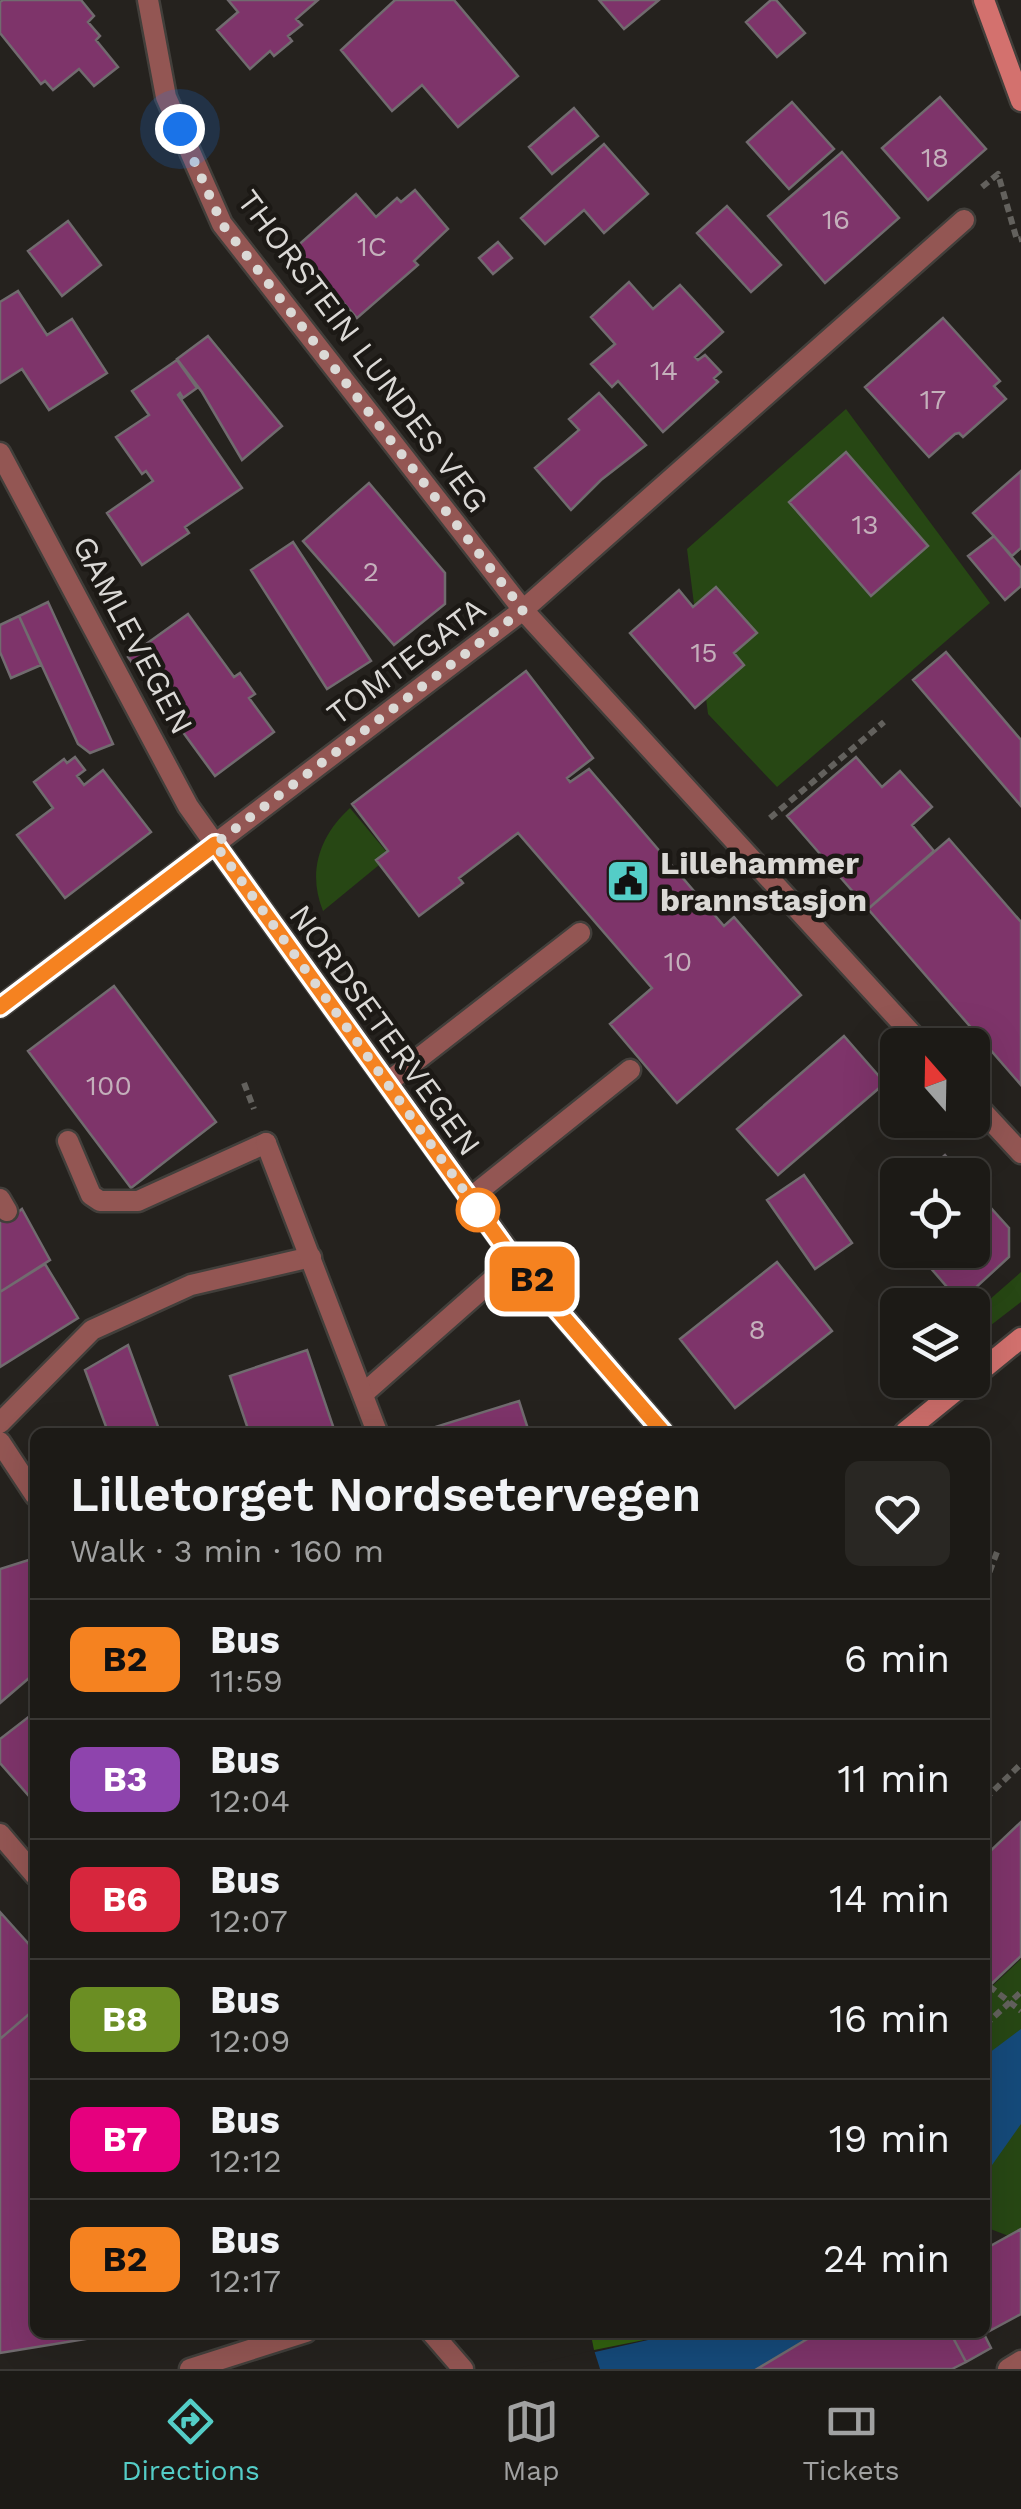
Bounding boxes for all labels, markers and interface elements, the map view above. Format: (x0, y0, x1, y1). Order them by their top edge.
your location (155, 104, 205, 154)
house number: 18 (921, 141, 949, 174)
street label: THORSTEIN LUNDES VEG (229, 182, 497, 520)
house number: 16 (822, 203, 850, 236)
house number: 1C (357, 230, 387, 263)
house number: 14 (650, 354, 678, 387)
house number: 17 (920, 383, 946, 416)
house number: 13 (851, 508, 879, 541)
street label: GAMLEVEGEN (65, 529, 201, 741)
house number: 2 (363, 555, 379, 588)
street label: TOMTEGATA (319, 589, 493, 733)
house number: 15 (690, 636, 718, 669)
place label: Lillehammer brannstasjon (660, 844, 867, 919)
public building icon: Lillehammer brannstasjon (605, 858, 651, 904)
street label: NORDSETERVEGEN (281, 897, 489, 1163)
house number: 10 (664, 945, 692, 978)
north arrow (880, 1028, 990, 1138)
map controls (880, 1028, 990, 1398)
house number: 100 (86, 1069, 132, 1102)
button: locate (880, 1158, 990, 1268)
unlabelled marker (457, 1189, 499, 1231)
line badge: B2 (487, 1246, 577, 1312)
text: B2 (510, 1258, 554, 1300)
button: layers (880, 1288, 990, 1398)
house number: 8 (748, 1313, 766, 1346)
button: heart (845, 1461, 950, 1566)
text: Lilletorget Nordsetervegen (70, 1466, 701, 1523)
text: Walk · 3 min · 160 m (70, 1532, 384, 1570)
text: Bus (210, 1618, 280, 1662)
text: 6 min (844, 1637, 950, 1681)
text: B2 (103, 1638, 147, 1680)
text: 11:59 (210, 1662, 283, 1700)
text: Bus (210, 1738, 280, 1782)
text: 11 min (838, 1757, 950, 1801)
text: B3 (103, 1758, 147, 1800)
text: 12:04 (210, 1782, 290, 1820)
text: Bus (210, 1858, 280, 1902)
text: 14 min (829, 1877, 950, 1921)
text: B6 (102, 1878, 148, 1920)
text: 12:07 (210, 1902, 288, 1940)
text: Bus (210, 1978, 280, 2022)
text: 16 min (829, 1997, 950, 2041)
text: B8 (102, 1998, 148, 2040)
text: 12:09 (210, 2022, 290, 2060)
text: Bus (210, 2098, 280, 2142)
text: 19 min (829, 2117, 950, 2161)
text: B7 (102, 2118, 148, 2160)
text: 12:12 (210, 2142, 282, 2180)
text: Bus (210, 2218, 280, 2262)
text: 24 min (823, 2237, 950, 2281)
text: B2 (103, 2238, 147, 2280)
text: 12:17 (210, 2262, 281, 2300)
tab: Directions (121, 2394, 260, 2487)
tab: Map (503, 2394, 560, 2487)
tab: Tickets (802, 2394, 900, 2487)

